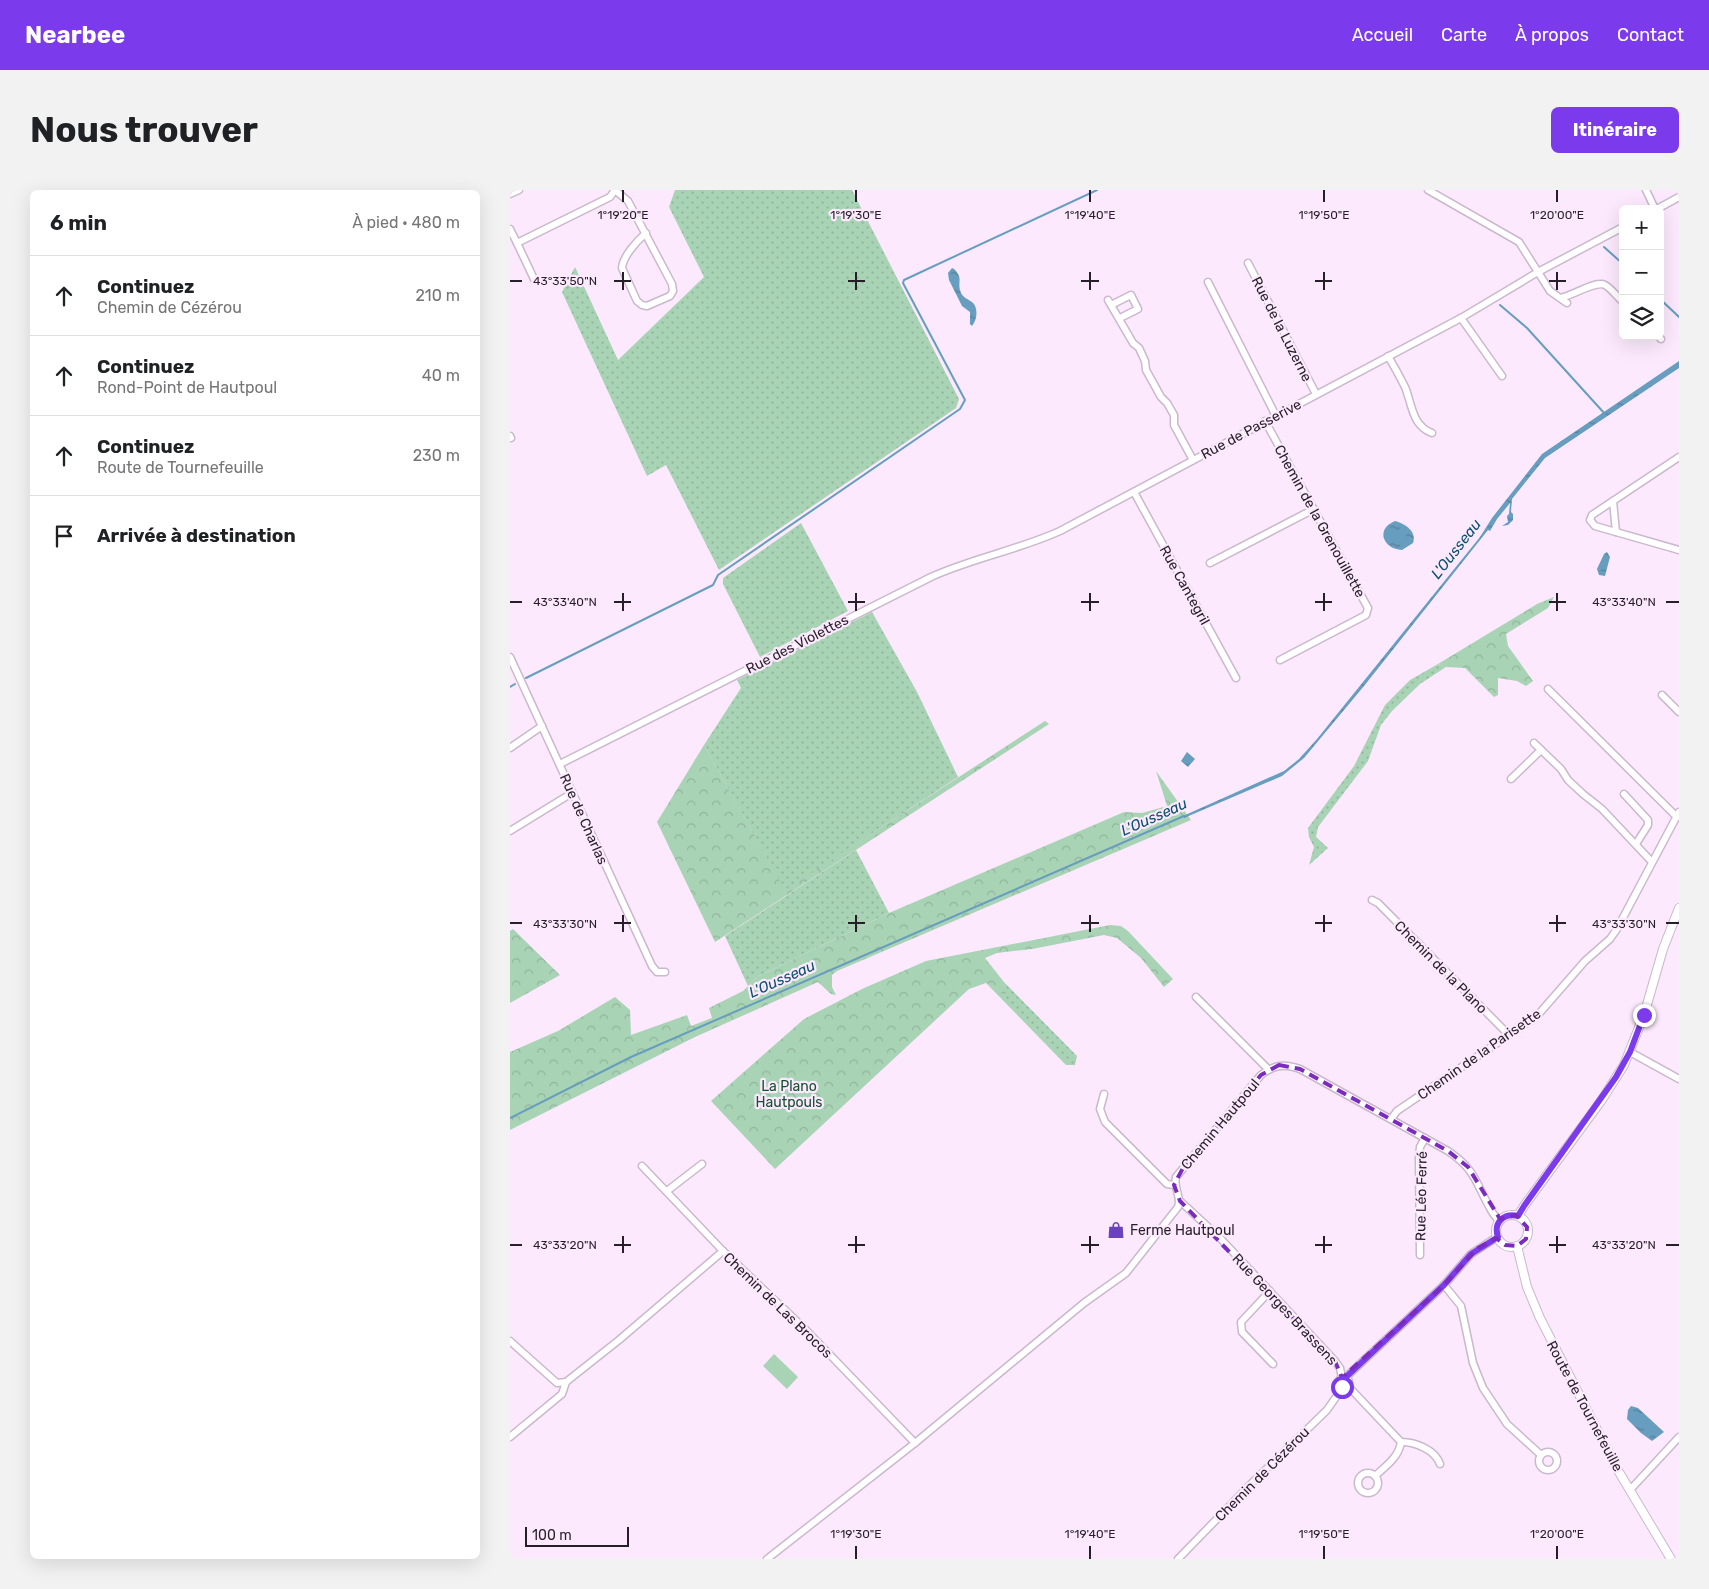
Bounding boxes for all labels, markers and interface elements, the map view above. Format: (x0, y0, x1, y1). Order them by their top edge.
text: Nearbee (25, 21, 125, 49)
text: Accueil (1352, 24, 1413, 46)
text: Carte (1441, 24, 1487, 46)
text: À propos (1515, 24, 1589, 46)
text: Contact (1617, 24, 1684, 46)
button: Itinéraire (1551, 107, 1679, 153)
text: Nous trouver (30, 109, 258, 151)
map controls (1619, 205, 1664, 340)
button: + (1619, 205, 1664, 250)
text: 1°19'20"E (597, 208, 649, 222)
text: 1°19'30"E (830, 208, 882, 222)
text: 1°19'40"E (1065, 208, 1115, 222)
text: 1°19'50"E (1298, 208, 1350, 222)
text: 1°20'00"E (1530, 208, 1584, 222)
text: 6 min (50, 210, 107, 235)
text: À pied · 480 m (352, 213, 460, 232)
button: − (1619, 250, 1664, 295)
text: 43°33'50"N (533, 274, 597, 288)
street label: Rue de la Luzerne (1248, 274, 1315, 385)
text: Continuez (97, 275, 195, 298)
icon: ahead (50, 282, 78, 310)
text: 210 m (415, 286, 460, 305)
button: layers (1619, 295, 1664, 340)
text: Chemin de Cézérou (97, 298, 242, 317)
text: Continuez (97, 355, 195, 378)
icon: ahead (50, 362, 78, 390)
text: 40 m (422, 366, 460, 385)
text: Rond-Point de Hautpoul (97, 378, 277, 397)
street label: Rue de Passerive (1198, 396, 1304, 463)
text: Continuez (97, 435, 195, 458)
icon: ahead (50, 442, 78, 470)
street label: Chemin de la Grenouillette (1270, 442, 1369, 601)
text: 230 m (413, 446, 460, 465)
text: Route de Tournefeuille (97, 458, 264, 477)
water label: L'Ousseau (1427, 516, 1485, 582)
icon: arrive (50, 522, 78, 550)
text: Arrivée à destination (97, 524, 296, 547)
street label: Rue Cantegril (1156, 543, 1213, 628)
text: 43°33'40"N (533, 595, 597, 609)
text: 43°33'40"N (1592, 595, 1656, 609)
street label: Rue des Violettes (743, 611, 851, 678)
street label: Rue de Charlas (556, 771, 611, 867)
water label: L'Ousseau (1118, 794, 1190, 840)
text: 43°33'30"N (533, 917, 597, 931)
street label: Chemin de la Plano (1391, 917, 1491, 1017)
text: 43°33'30"N (1592, 917, 1656, 931)
water label: L'Ousseau (746, 956, 818, 1002)
route end (1633, 1004, 1656, 1027)
street label: Chemin de la Parisette (1414, 1005, 1544, 1103)
street label: Chemin Hautpoul (1177, 1075, 1263, 1173)
park label: La Plano Hautpouls (756, 1078, 822, 1111)
street label: Rue Léo Ferré (1412, 1151, 1431, 1241)
shop icon: Ferme Hautpoul (1106, 1220, 1126, 1240)
place label: Ferme Hautpoul (1130, 1222, 1235, 1239)
text: 43°33'20"N (533, 1238, 597, 1252)
text: 43°33'20"N (1592, 1238, 1656, 1252)
street label: Chemin de Las Brocos (720, 1249, 836, 1362)
street label: Rue Georges Brassens (1229, 1250, 1341, 1369)
street label: Route de Tournefeuille (1543, 1338, 1626, 1475)
route start (1331, 1376, 1354, 1399)
street label: Chemin de Cézérou (1212, 1424, 1313, 1525)
scale bar (525, 1524, 629, 1547)
text: 100 m (532, 1527, 572, 1544)
text: 1°19'30"E (830, 1527, 882, 1541)
text: 1°19'40"E (1065, 1527, 1115, 1541)
text: 1°19'50"E (1298, 1527, 1350, 1541)
text: 1°20'00"E (1530, 1527, 1584, 1541)

